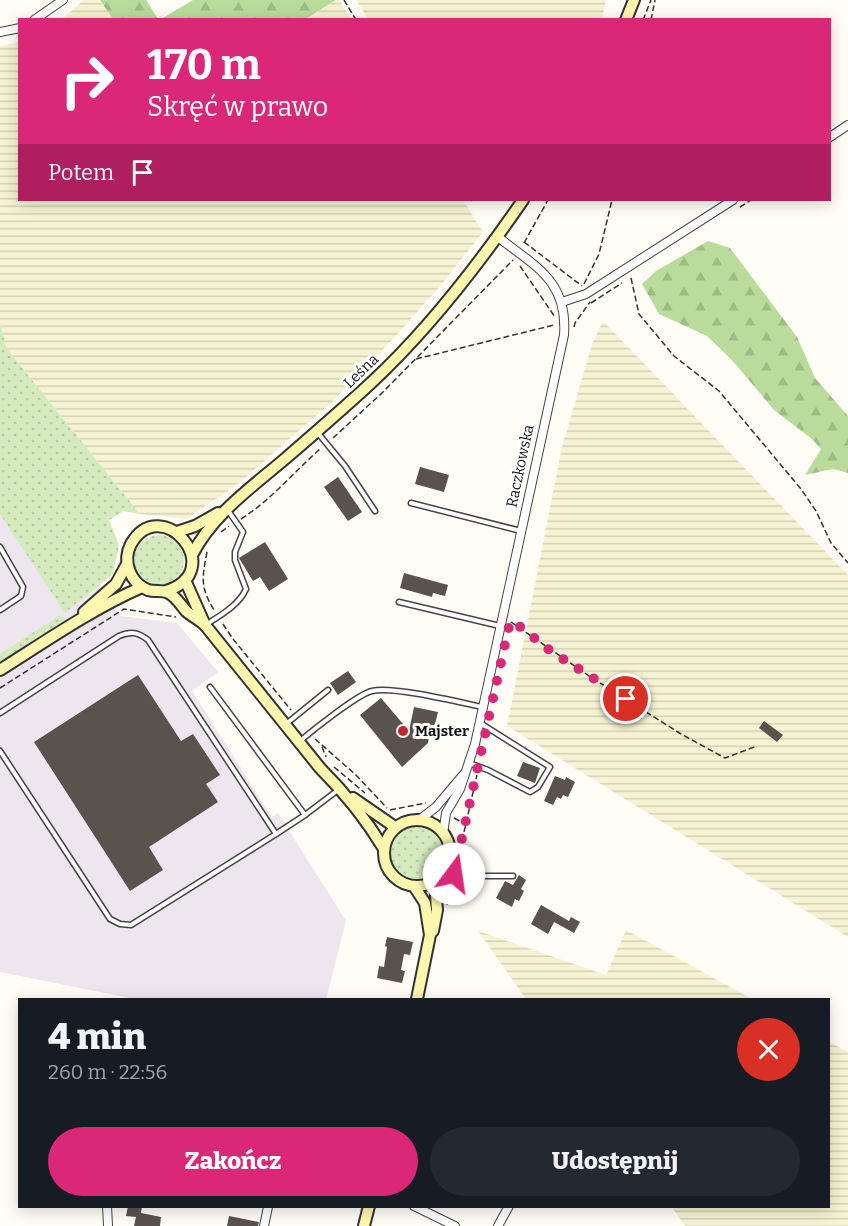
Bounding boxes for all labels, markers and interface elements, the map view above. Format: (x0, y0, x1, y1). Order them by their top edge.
text: 170 m (147, 40, 261, 90)
icon: right (48, 42, 126, 120)
text: Skręć w prawo (147, 91, 328, 123)
icon: arrive (126, 156, 159, 189)
text: Potem (48, 159, 114, 186)
street label: Leśna (340, 350, 382, 392)
street label: Raczkowska (502, 423, 538, 509)
pin (600, 673, 651, 724)
icon: arrive (609, 682, 642, 715)
place label: Majster (415, 722, 469, 740)
marker: Majster (396, 724, 410, 738)
position arrow (422, 842, 486, 906)
text: 4 min (48, 1015, 146, 1059)
button: close (737, 1018, 800, 1081)
text: 260 m · 22:56 (48, 1060, 167, 1084)
button: Zakończ (48, 1127, 418, 1196)
button: Udostępnij (430, 1127, 800, 1196)

